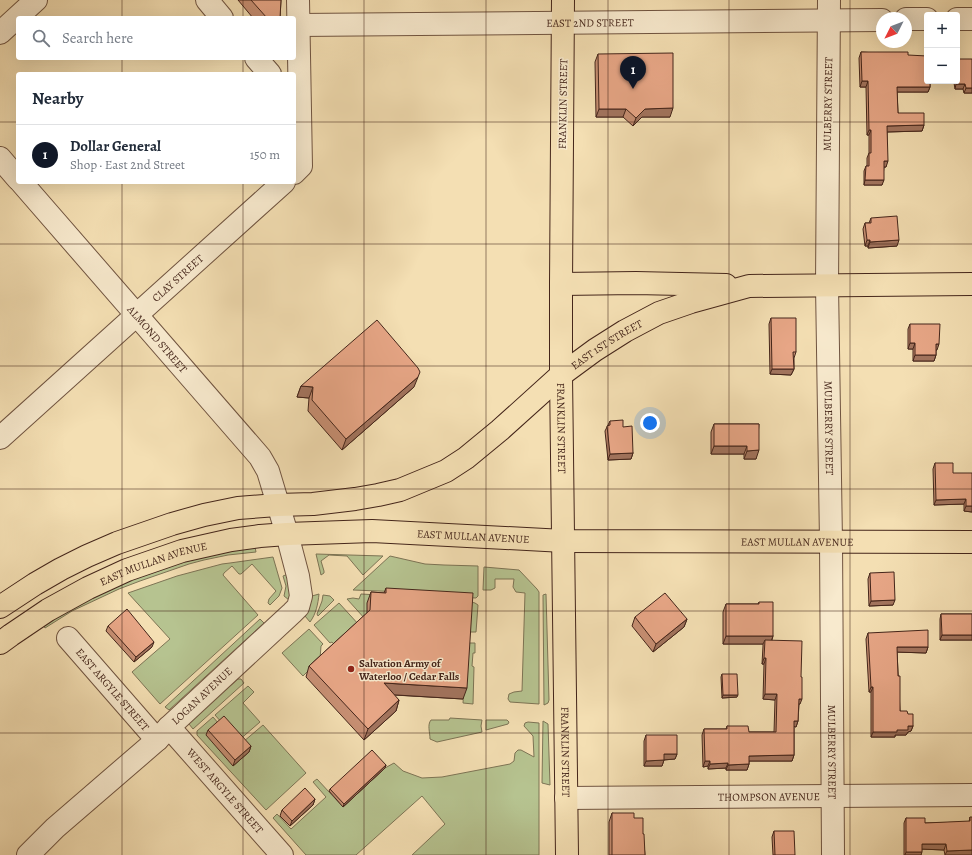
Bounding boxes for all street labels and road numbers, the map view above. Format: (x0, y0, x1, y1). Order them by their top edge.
street label: EAST 2ND STREET (546, 15, 634, 30)
street label: MULBERRY STREET (820, 57, 836, 151)
street label: FRANKLIN STREET (555, 59, 571, 149)
street label: CLAY STREET (149, 251, 206, 305)
street label: ALMOND STREET (123, 301, 191, 376)
street label: EAST 1ST STREET (568, 316, 645, 373)
street label: MULBERRY STREET (821, 381, 837, 475)
street label: FRANKLIN STREET (554, 383, 570, 473)
street label: EAST MULLAN AVENUE (417, 526, 530, 547)
street label: EAST MULLAN AVENUE (741, 534, 853, 549)
street label: EAST MULLAN AVENUE (97, 538, 208, 589)
street label: EAST ARGYLE STREET (73, 645, 153, 734)
street label: LOGAN AVENUE (168, 664, 236, 728)
street label: MULBERRY STREET (825, 705, 840, 799)
street label: FRANKLIN STREET (558, 706, 574, 797)
street label: WEST ARGYLE STREET (183, 744, 267, 836)
street label: THOMPSON AVENUE (718, 789, 820, 804)

